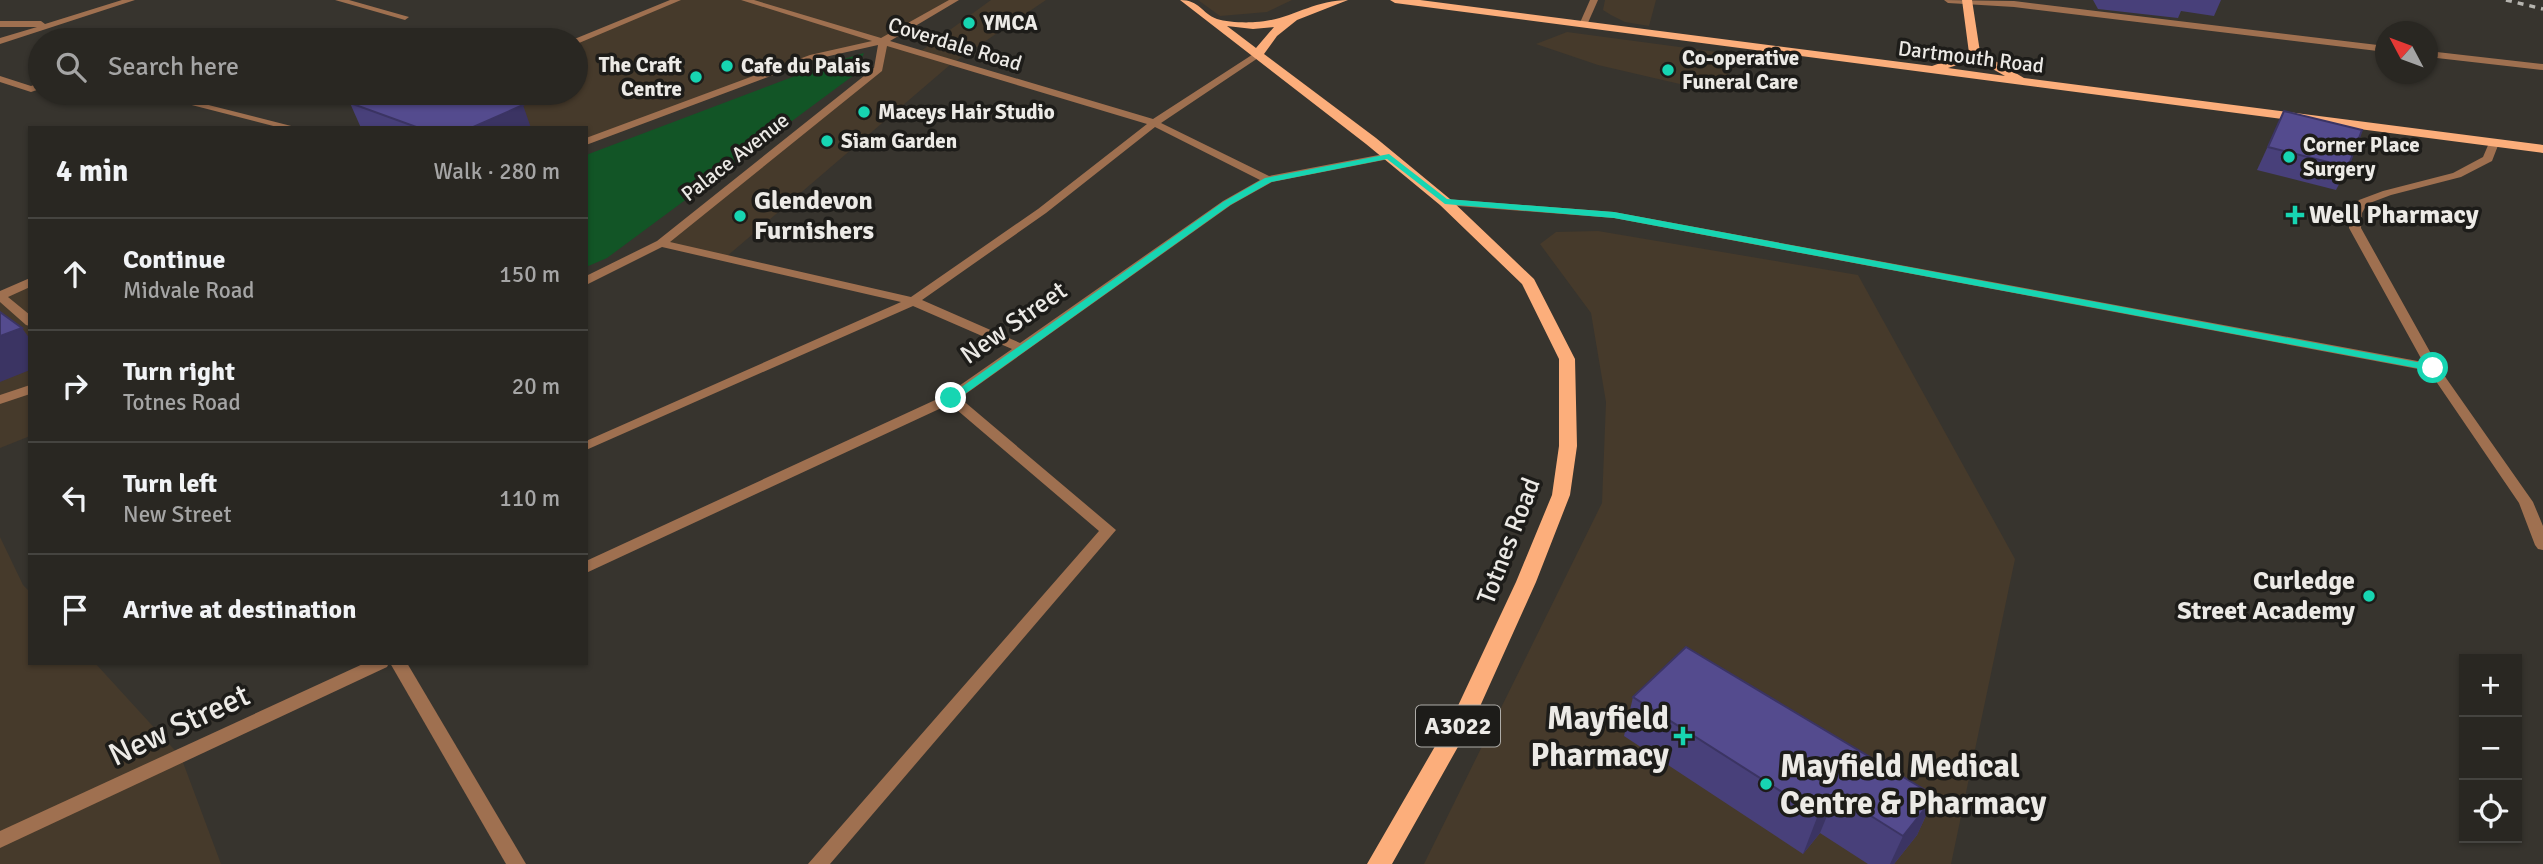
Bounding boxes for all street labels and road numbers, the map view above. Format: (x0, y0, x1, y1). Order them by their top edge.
street label: Coverdale Road (885, 11, 1025, 77)
street label: Dartmouth Road (1896, 35, 2046, 79)
street label: Palace Avenue (676, 107, 794, 207)
street label: New Street (955, 275, 1073, 371)
street label: Totnes Road (1470, 473, 1548, 609)
street label: New Street (102, 675, 256, 775)
road number: A3022 (1416, 706, 1500, 746)

